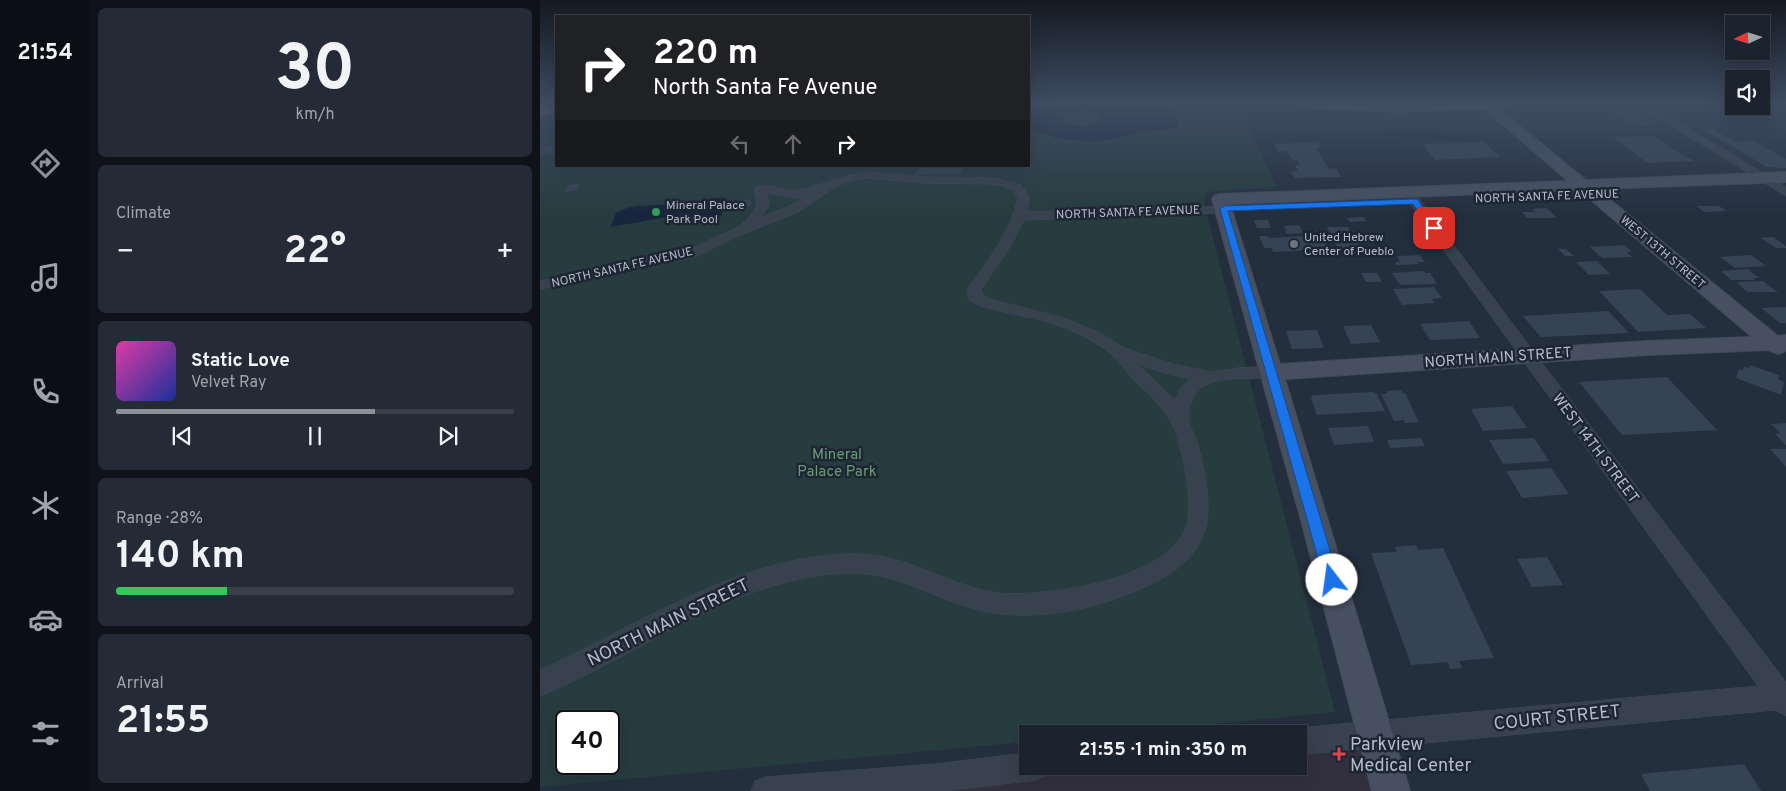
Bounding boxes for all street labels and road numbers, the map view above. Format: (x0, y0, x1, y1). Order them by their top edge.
street label: NORTH SANTA FE AVENUE (1475, 186, 1619, 208)
street label: NORTH SANTA FE AVENUE (1056, 202, 1200, 224)
street label: WEST 13TH STREET (1617, 212, 1708, 293)
street label: NORTH SANTA FE AVENUE (550, 244, 694, 292)
street label: NORTH MAIN STREET (1424, 344, 1572, 373)
street label: WEST 14TH STREET (1547, 390, 1642, 508)
street label: NORTH MAIN STREET (584, 574, 753, 673)
street label: COURT STREET (1493, 700, 1622, 737)

